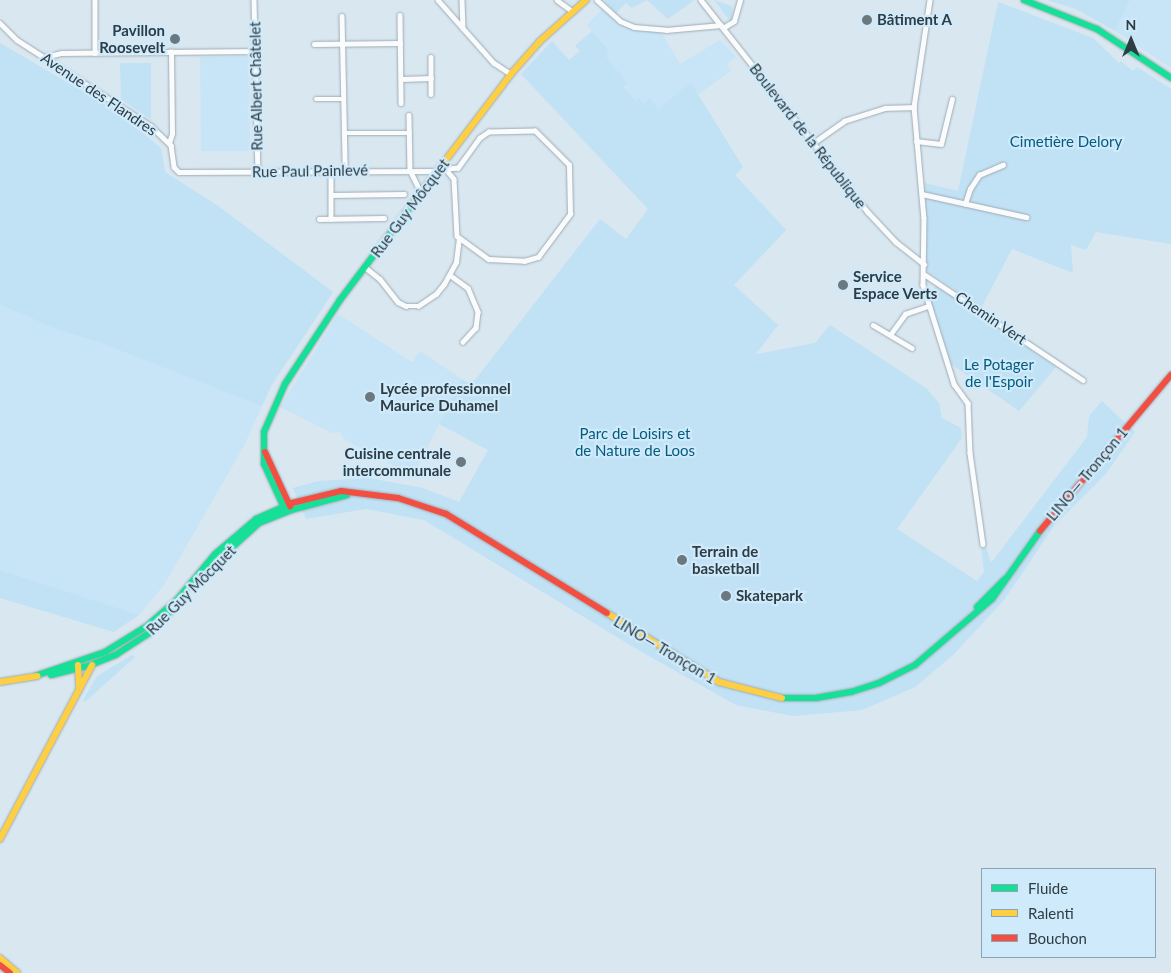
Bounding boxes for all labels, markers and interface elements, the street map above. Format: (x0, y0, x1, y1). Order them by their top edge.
place label: Bâtiment A (877, 11, 952, 29)
marker: Bâtiment A (861, 14, 873, 26)
north arrow (1106, 15, 1156, 65)
text: N (1126, 16, 1136, 33)
place label: Pavillon Roosevelt (99, 21, 165, 56)
street label: Rue Albert Châtelet (246, 21, 266, 151)
marker: Pavillon Roosevelt (169, 33, 181, 45)
street label: Avenue des Flandres (38, 49, 160, 139)
street label: Boulevard de la République (746, 60, 870, 212)
park label: Cimetière Delory (1010, 133, 1122, 151)
street label: Rue Guy Môcquet (367, 155, 453, 261)
street label: Rue Paul Painlevé (252, 161, 368, 181)
place label: Service Espace Verts (853, 267, 938, 302)
marker: Service Espace Verts (837, 279, 849, 291)
street label: Chemin Vert (952, 288, 1030, 348)
park label: Le Potager de l'Espoir (964, 355, 1034, 390)
place label: Lycée professionnel Maurice Duhamel (380, 379, 511, 414)
marker: Lycée professionnel Maurice Duhamel (364, 391, 376, 403)
street label: LINO— Tronçon 1 (1043, 423, 1131, 525)
park label: Parc de Loisirs et de Nature de Loos (575, 424, 695, 459)
place label: Cuisine centrale intercommunale (343, 444, 451, 479)
marker: Cuisine centrale intercommunale (455, 456, 467, 468)
street label: Rue Guy Môcquet (142, 541, 240, 639)
place label: Terrain de basketball (692, 542, 759, 577)
marker: Terrain de basketball (676, 554, 688, 566)
place label: Skatepark (736, 587, 803, 605)
marker: Skatepark (720, 590, 732, 602)
street label: LINO— Tronçon 1 (610, 612, 720, 688)
legend (981, 868, 1156, 958)
text: Fluide (1028, 879, 1068, 897)
text: Ralenti (1028, 904, 1074, 922)
text: Bouchon (1028, 929, 1087, 947)

